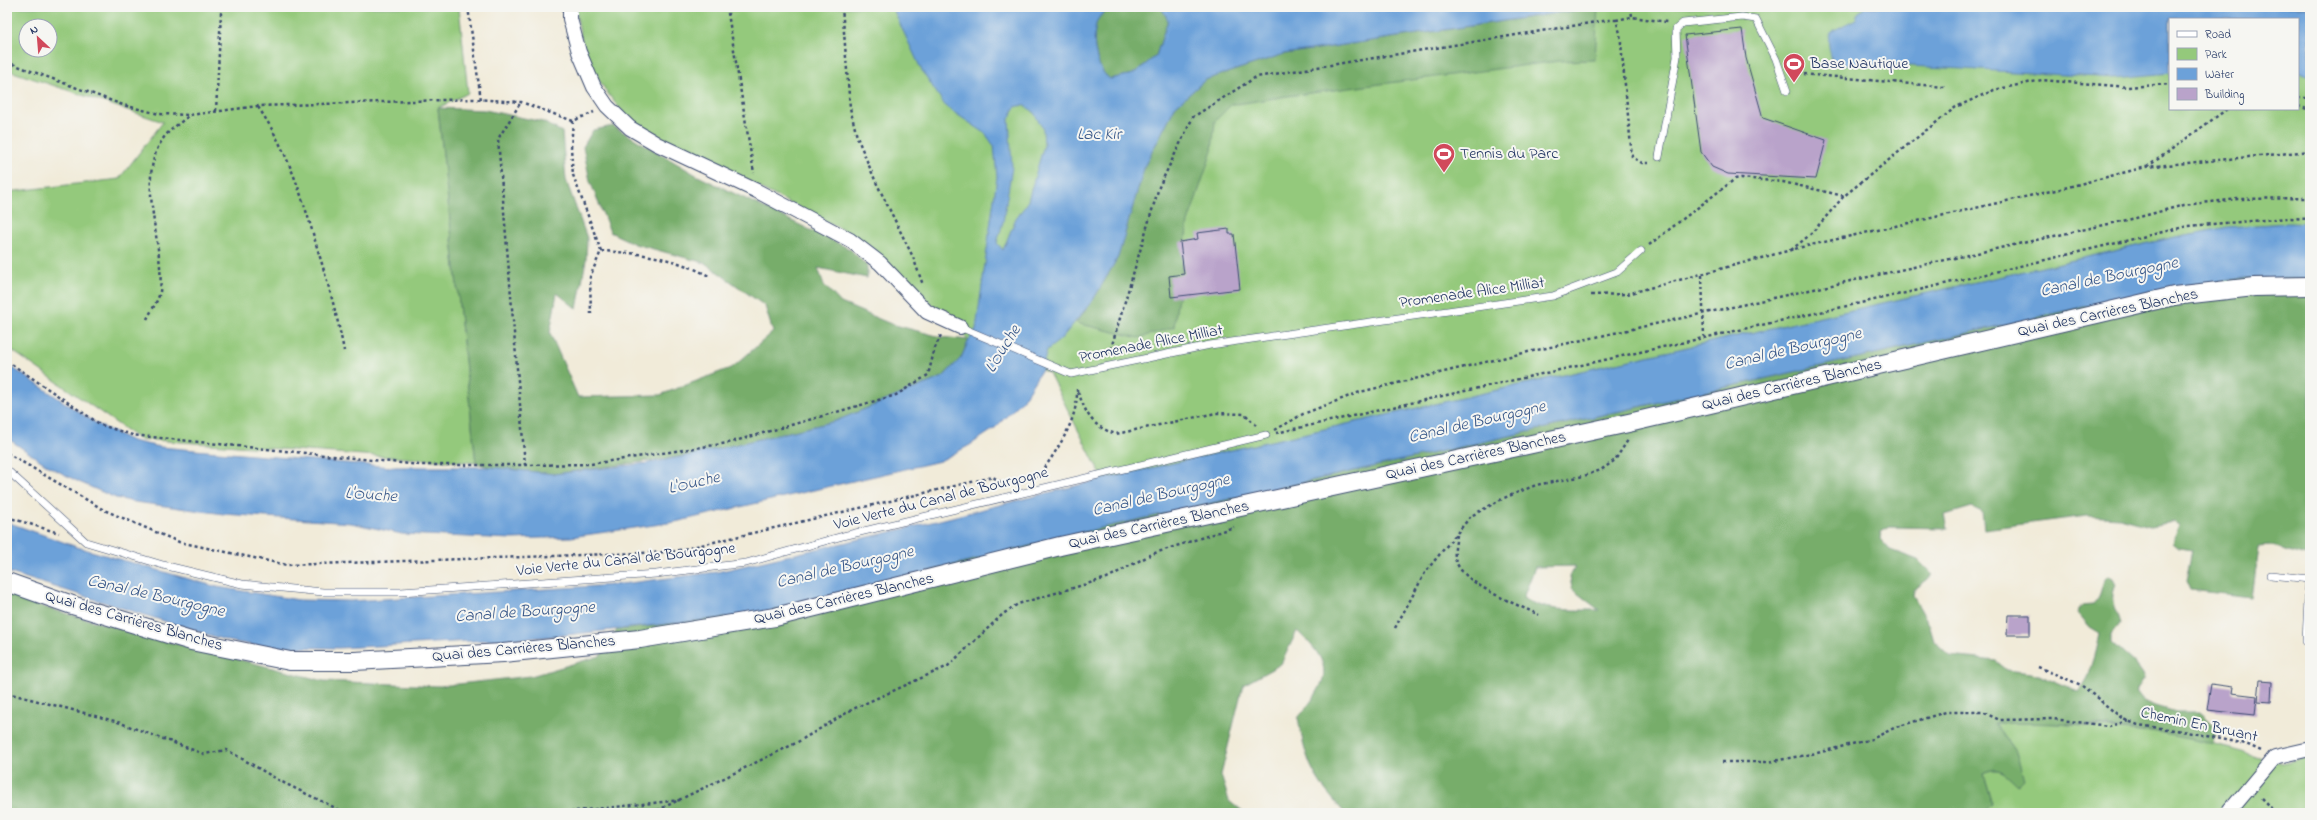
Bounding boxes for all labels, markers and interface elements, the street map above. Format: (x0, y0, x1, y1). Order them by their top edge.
north arrow (18, 18, 58, 58)
legend (2169, 18, 2299, 110)
text: N (27, 21, 41, 39)
text: Road (2205, 26, 2231, 44)
text: Park (2205, 46, 2227, 64)
sports icon: Base Nautique (1781, 51, 1807, 84)
place label: Base Nautique (1809, 52, 1909, 76)
text: Water (2205, 66, 2234, 84)
text: Building (2204, 86, 2244, 105)
water label: Lac Kir (1077, 122, 1124, 147)
sports icon: Tennis du Parc (1431, 141, 1457, 174)
place label: Tennis du Parc (1460, 142, 1559, 166)
water label: Canal de Bourgogne (2038, 250, 2182, 305)
street label: Promenade Alice Milliat (1398, 271, 1547, 315)
street label: Quai des Carrières Blanches (2016, 282, 2200, 344)
street label: Promenade Alice Milliat (1077, 318, 1226, 370)
water label: L'Ouche (979, 319, 1028, 378)
water label: Canal de Bourgogne (1722, 321, 1866, 378)
street label: Quai des Carrières Blanches (1700, 353, 1884, 417)
water label: Canal de Bourgogne (1406, 394, 1550, 451)
street label: Quai des Carrières Blanches (1384, 425, 1568, 487)
street label: Voie Verte du Canal de Bourgogne (830, 461, 1051, 537)
water label: L'Ouche (666, 465, 724, 501)
water label: Canal de Bourgogne (1090, 467, 1234, 524)
water label: L'Ouche (344, 481, 399, 509)
street label: Quai des Carrières Blanches (1067, 494, 1251, 556)
street label: Voie Verte du Canal de Bourgogne (514, 536, 737, 584)
water label: Canal de Bourgogne (774, 539, 918, 596)
street label: Quai des Carrières Blanches (752, 567, 936, 631)
water label: Canal de Bourgogne (85, 568, 228, 625)
street label: Quai des Carrières Blanches (42, 584, 226, 658)
water label: Canal de Bourgogne (454, 595, 597, 630)
street label: Quai des Carrières Blanches (431, 629, 617, 669)
street label: Chemin En Bruant (2138, 701, 2260, 749)

